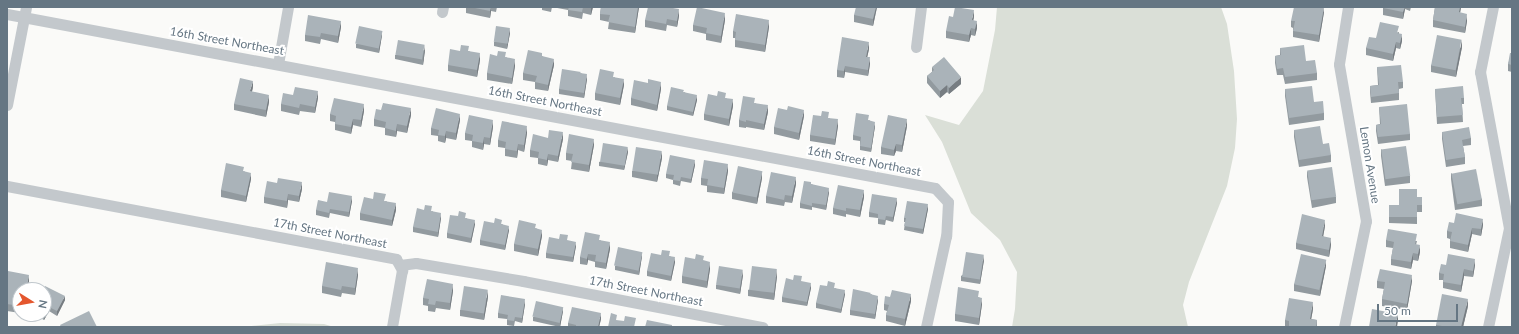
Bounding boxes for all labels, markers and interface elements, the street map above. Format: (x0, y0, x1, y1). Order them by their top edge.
street label: 16th Street Northeast (169, 24, 285, 58)
street label: 16th Street Northeast (487, 83, 603, 119)
street label: Lemon Avenue (1357, 125, 1383, 205)
street label: 16th Street Northeast (806, 143, 922, 179)
street label: 17th Street Northeast (272, 215, 388, 251)
street label: 17th Street Northeast (588, 273, 704, 309)
north arrow (12, 282, 52, 322)
scale bar (1379, 296, 1460, 322)
text: N (36, 299, 50, 310)
text: 50 m (1384, 303, 1411, 318)

